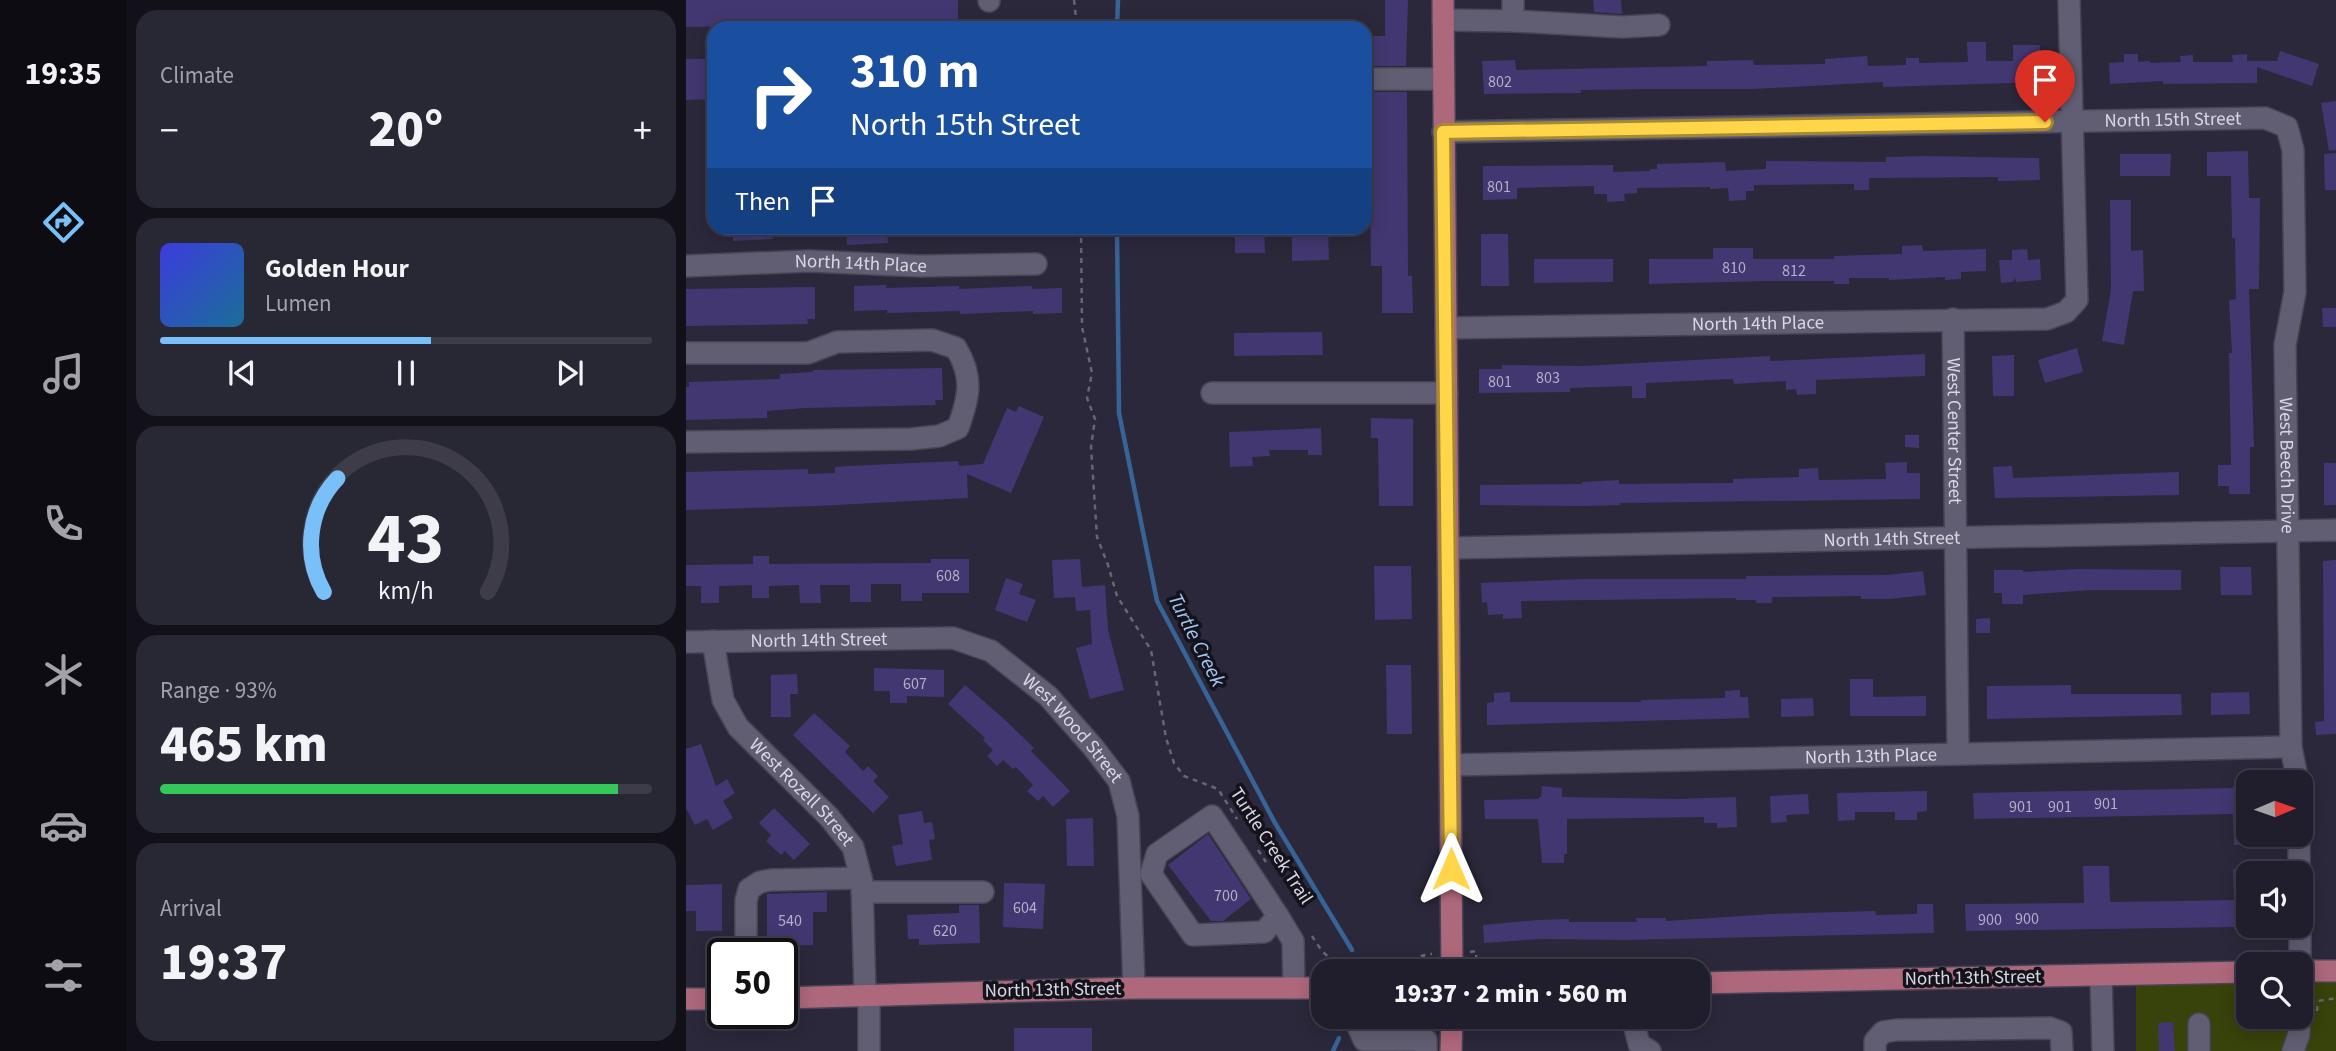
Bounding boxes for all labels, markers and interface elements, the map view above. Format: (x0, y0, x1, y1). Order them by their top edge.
text: 310 m (850, 37, 979, 107)
icon: right (735, 49, 826, 140)
pin (2015, 50, 2075, 122)
text: 19:35 (24, 51, 102, 97)
text: Climate (160, 59, 234, 92)
icon: arrive (2026, 61, 2064, 99)
house number: 802 (1488, 71, 1512, 93)
text: 20° (369, 93, 443, 167)
text: North 15th Street (850, 102, 1080, 148)
text: − (160, 104, 179, 158)
text: + (633, 104, 652, 158)
street label: North 15th Street (2104, 105, 2242, 134)
house number: 801 (1487, 176, 1511, 198)
icon: arrive (804, 182, 842, 220)
text: Then (735, 183, 790, 220)
icon: directions (39, 198, 88, 247)
street label: North 14th Place (794, 247, 927, 280)
text: Golden Hour (265, 250, 409, 287)
house number: 810 (1722, 257, 1746, 279)
house number: 812 (1782, 260, 1806, 282)
text: Lumen (265, 287, 332, 320)
street label: North 14th Place (1692, 309, 1824, 338)
icon: music (39, 349, 88, 398)
icon: previous (223, 354, 261, 392)
icon: pause (387, 354, 425, 392)
icon: next (551, 354, 589, 392)
street label: West Center Street (1940, 358, 1969, 505)
house number: 803 (1536, 367, 1560, 389)
house number: 801 (1488, 371, 1512, 393)
street label: West Beech Drive (2272, 397, 2301, 534)
text: 43 (368, 487, 444, 591)
icon: phone (39, 499, 88, 548)
street label: North 14th Street (1823, 524, 1961, 554)
house number: 608 (936, 565, 960, 587)
text: km/h (378, 572, 434, 608)
water label: Turtle Creek (1161, 588, 1234, 693)
street label: North 14th Street (750, 625, 888, 655)
icon: climate (39, 650, 88, 699)
street label: West Wood Street (1016, 667, 1130, 789)
house number: 607 (903, 673, 927, 695)
text: Range · 93% (160, 674, 277, 707)
text: 465 km (160, 708, 328, 782)
street label: West Rozell Street (743, 732, 861, 852)
street label: North 13th Place (1805, 741, 1937, 771)
north arrow (2236, 770, 2314, 847)
map controls (2236, 770, 2313, 1029)
street label: Turtle Creek Trail (1223, 782, 1319, 910)
house number: 901 (2094, 793, 2118, 815)
house number: 901 (2009, 796, 2033, 818)
house number: 901 (2048, 796, 2072, 818)
icon: car (39, 801, 88, 850)
position arrow (1414, 832, 1488, 906)
button: sound (2236, 861, 2313, 938)
house number: 700 (1214, 885, 1238, 907)
text: Arrival (160, 892, 222, 925)
house number: 604 (1013, 897, 1037, 919)
house number: 900 (2015, 908, 2039, 930)
house number: 900 (1978, 909, 2002, 931)
house number: 540 (778, 910, 802, 932)
house number: 620 (933, 920, 957, 942)
text: 19:37 (160, 926, 287, 1000)
speed limit sign: 50 (707, 938, 798, 1029)
icon: filters (39, 951, 88, 1000)
button: search (2236, 952, 2313, 1029)
street label: North 13th Street (1904, 963, 2042, 993)
street label: North 13th Street (984, 975, 1122, 1005)
text: 19:37 · 2 min · 560 m (1394, 975, 1627, 1012)

